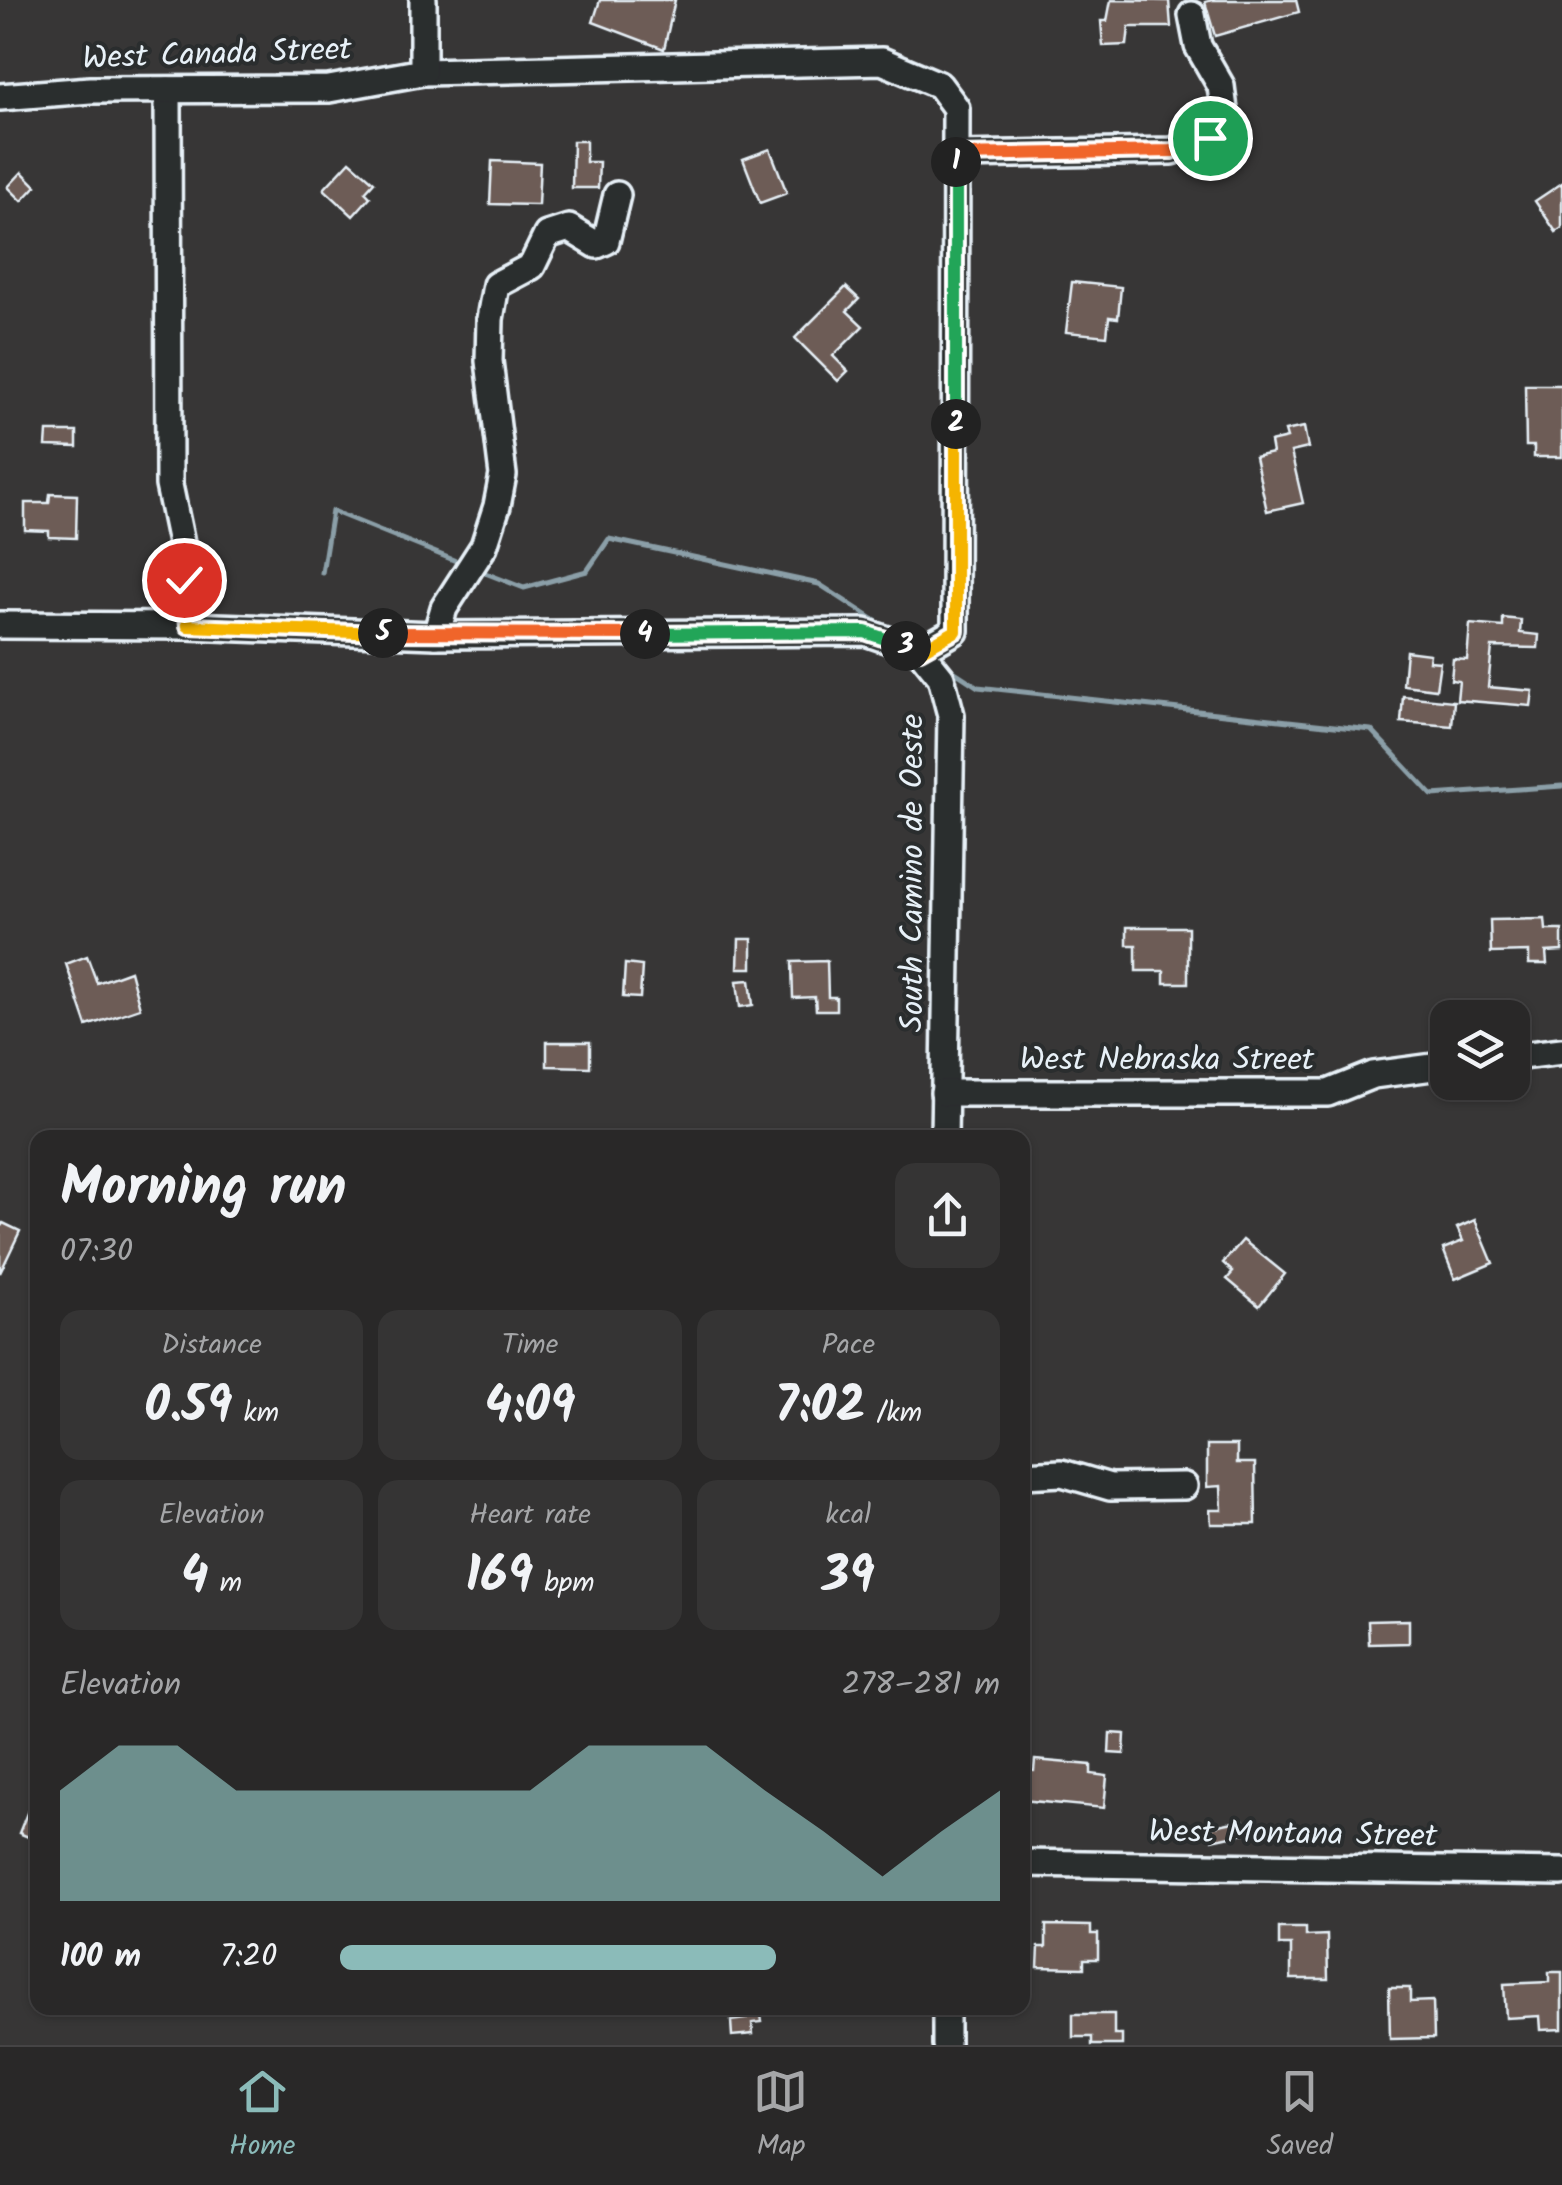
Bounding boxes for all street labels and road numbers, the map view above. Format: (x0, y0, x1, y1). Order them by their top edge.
street label: West Canada Street (81, 25, 353, 85)
street label: South Camino de Oeste (888, 714, 939, 1032)
street label: West Nebraska Street (1020, 1035, 1315, 1086)
street label: West Montana Street (1148, 1807, 1438, 1863)

